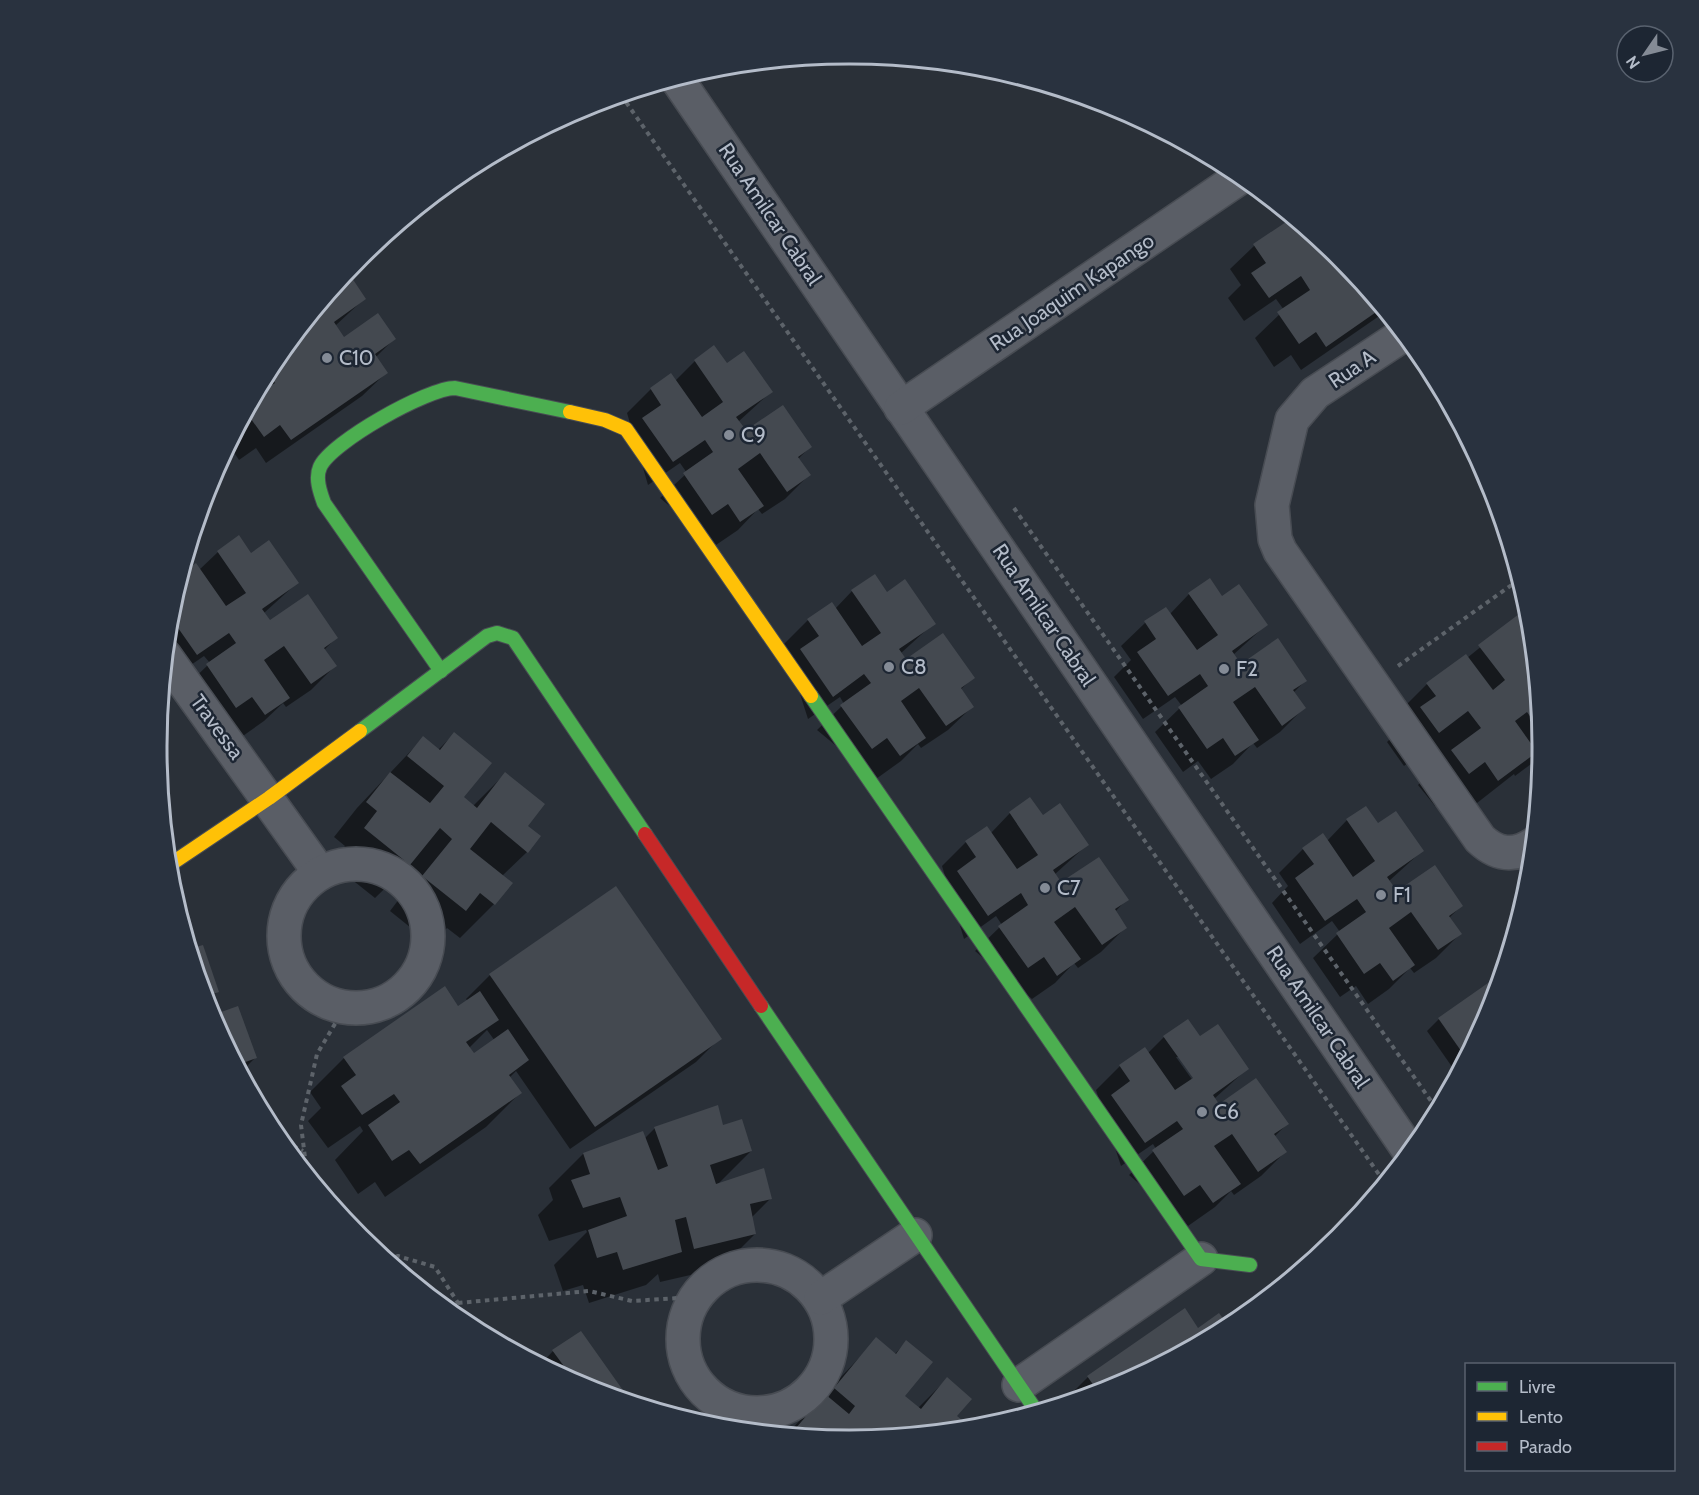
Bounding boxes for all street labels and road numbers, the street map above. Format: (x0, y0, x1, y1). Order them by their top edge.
street label: Rua Amilcar Cabral (714, 138, 827, 290)
street label: Rua Joaquim Kapango (985, 227, 1159, 356)
street label: Rua A (1324, 344, 1380, 393)
street label: Rua Amilcar Cabral (988, 539, 1101, 691)
street label: Travessa (186, 689, 249, 764)
street label: Rua Amilcar Cabral (1262, 941, 1375, 1093)

